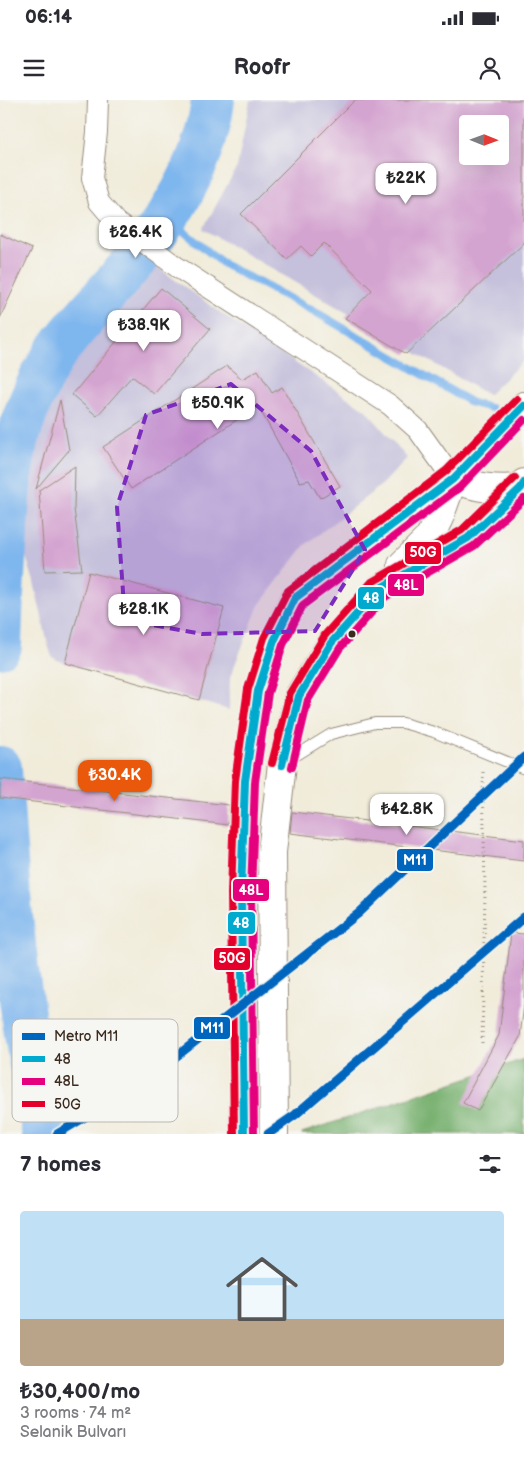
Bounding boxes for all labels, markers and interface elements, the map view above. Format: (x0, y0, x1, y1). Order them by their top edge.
text: 06:14 (25, 6, 72, 29)
icon: menu (20, 54, 48, 82)
text: Roofr (234, 54, 290, 81)
icon: person (476, 54, 504, 82)
north arrow (459, 115, 509, 165)
map controls (459, 115, 509, 165)
pin: ₺22K (376, 162, 436, 205)
text: ₺22K (386, 169, 426, 188)
pin: ₺26.4K (95, 216, 177, 259)
text: ₺26.4K (110, 223, 162, 242)
pin: ₺38.9K (103, 310, 185, 352)
text: ₺38.9K (118, 316, 170, 335)
pin: ₺50.9K (177, 388, 259, 430)
text: ₺50.9K (192, 394, 244, 413)
line badge: 50G (404, 541, 442, 565)
text: 50G (409, 544, 437, 561)
line badge: 48L (387, 573, 425, 597)
text: 48L (394, 577, 418, 594)
line badge: 48 (357, 586, 385, 610)
text: 48 (363, 590, 379, 607)
pin: ₺28.1K (103, 594, 185, 636)
text: ₺28.1K (119, 600, 169, 619)
unlabelled marker (347, 629, 357, 639)
pin: ₺30.4K (74, 760, 156, 802)
text: ₺30.4K (89, 766, 141, 785)
pin: ₺42.8K (366, 794, 448, 836)
text: ₺42.8K (381, 800, 433, 819)
line badge: M11 (396, 848, 434, 872)
text: M11 (403, 852, 427, 869)
line badge: 48L (232, 878, 270, 902)
text: 48L (239, 882, 263, 899)
line badge: 48 (227, 911, 256, 935)
text: 48 (233, 915, 249, 932)
line badge: 50G (213, 947, 251, 971)
text: 50G (218, 950, 246, 967)
line badge: M11 (193, 1016, 231, 1040)
legend (12, 1019, 178, 1122)
text: M11 (200, 1020, 224, 1037)
text: Metro M11 (54, 1028, 118, 1045)
text: 48 (54, 1051, 71, 1068)
text: 48L (54, 1073, 79, 1090)
text: 50G (54, 1096, 81, 1113)
icon: filters (476, 1150, 504, 1178)
text: 7 homes (20, 1152, 101, 1177)
icon: home (217, 1244, 307, 1334)
text: ₺30,400/mo (20, 1379, 140, 1404)
text: 3 rooms · 74 m² (20, 1404, 131, 1423)
text: Selanik Bulvarı (20, 1423, 126, 1442)

